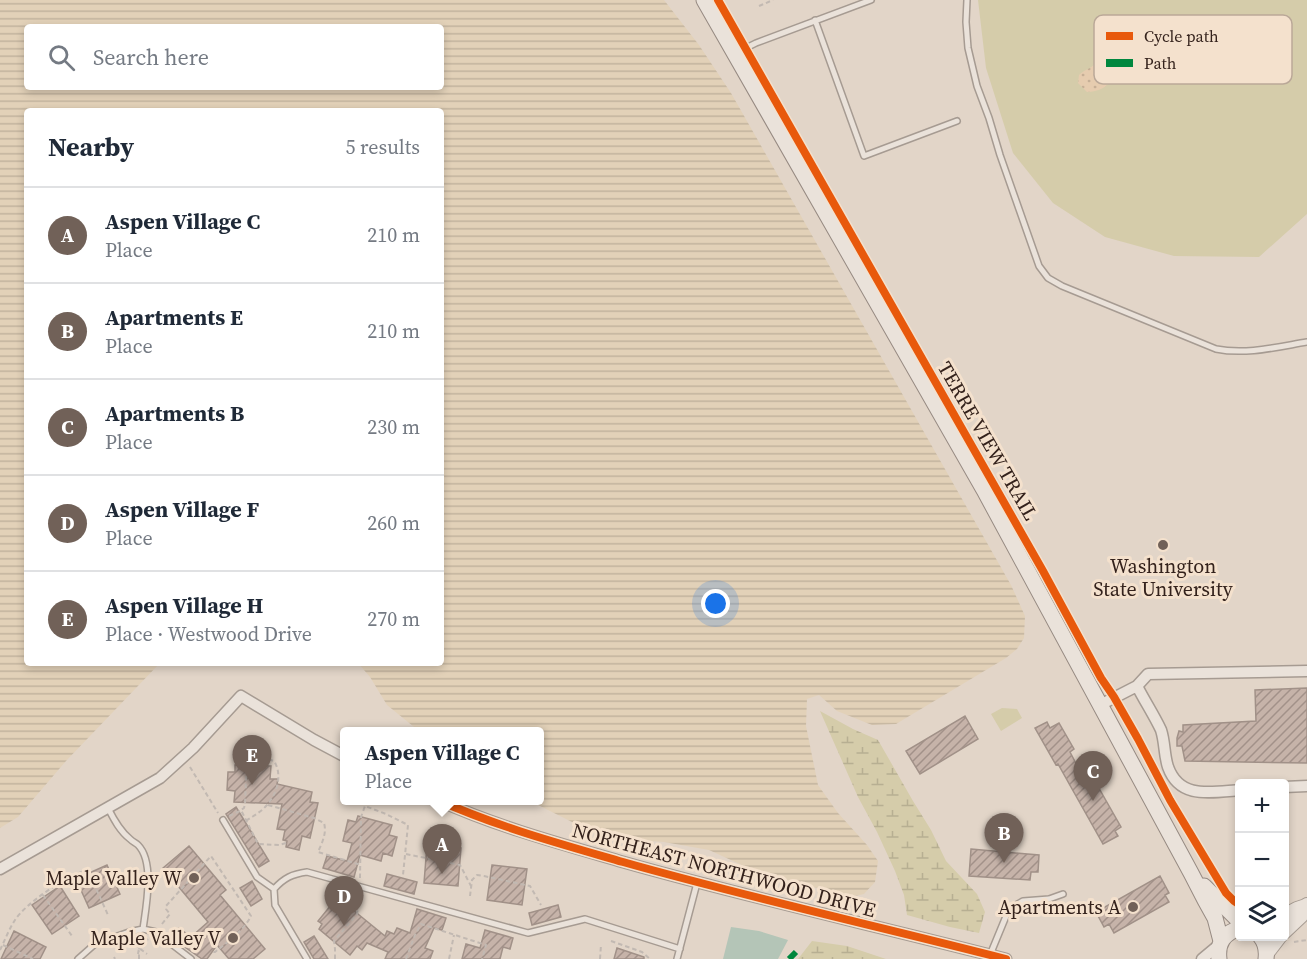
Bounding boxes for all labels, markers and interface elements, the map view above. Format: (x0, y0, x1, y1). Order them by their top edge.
legend (1094, 15, 1292, 84)
search box (24, 24, 444, 90)
text: Cycle path (1144, 25, 1219, 47)
icon: search (45, 41, 78, 74)
text: Search here (93, 42, 209, 72)
text: Path (1144, 52, 1177, 74)
text: Nearby (48, 129, 134, 165)
text: 5 results (345, 133, 420, 161)
text: Aspen Village C (105, 206, 260, 236)
text: A (61, 221, 74, 249)
text: 210 m (367, 221, 420, 249)
text: Place (105, 236, 153, 264)
text: Apartments E (105, 302, 243, 332)
text: B (61, 317, 74, 345)
text: 210 m (367, 317, 420, 345)
text: Place (105, 332, 153, 360)
street label: TERRE VIEW TRAIL (931, 356, 1045, 526)
text: Apartments B (105, 398, 244, 428)
text: C (61, 413, 74, 441)
text: 230 m (367, 413, 420, 441)
text: Place (105, 428, 153, 456)
text: Aspen Village F (105, 494, 259, 524)
text: D (60, 509, 75, 537)
text: 260 m (367, 509, 420, 537)
text: Place (105, 524, 153, 552)
marker: Washington State University (1156, 538, 1170, 552)
place label: Washington State University (1093, 552, 1233, 603)
your location (701, 589, 730, 618)
text: Aspen Village H (105, 590, 263, 620)
text: E (62, 605, 73, 633)
text: 270 m (367, 605, 420, 633)
text: Place · Westwood Drive (105, 620, 312, 648)
popup (340, 727, 544, 805)
pin: E (232, 736, 272, 785)
text: Aspen Village C (364, 737, 520, 767)
pin: C (1074, 752, 1112, 801)
text: Place (364, 767, 412, 795)
map controls (1235, 779, 1289, 941)
button: + (1235, 779, 1289, 833)
pin: B (984, 814, 1024, 863)
street label: NORTHEAST NORTHWOOD DRIVE (569, 816, 879, 924)
pin: A (422, 824, 462, 874)
button: − (1235, 833, 1289, 887)
place label: Maple Valley W (45, 864, 183, 892)
marker: Maple Valley W (187, 871, 201, 885)
pin: D (324, 876, 364, 926)
button: layers (1235, 887, 1289, 941)
place label: Apartments A (998, 893, 1122, 921)
marker: Apartments A (1126, 900, 1140, 914)
place label: Maple Valley V (90, 924, 222, 952)
marker: Maple Valley V (226, 931, 240, 945)

